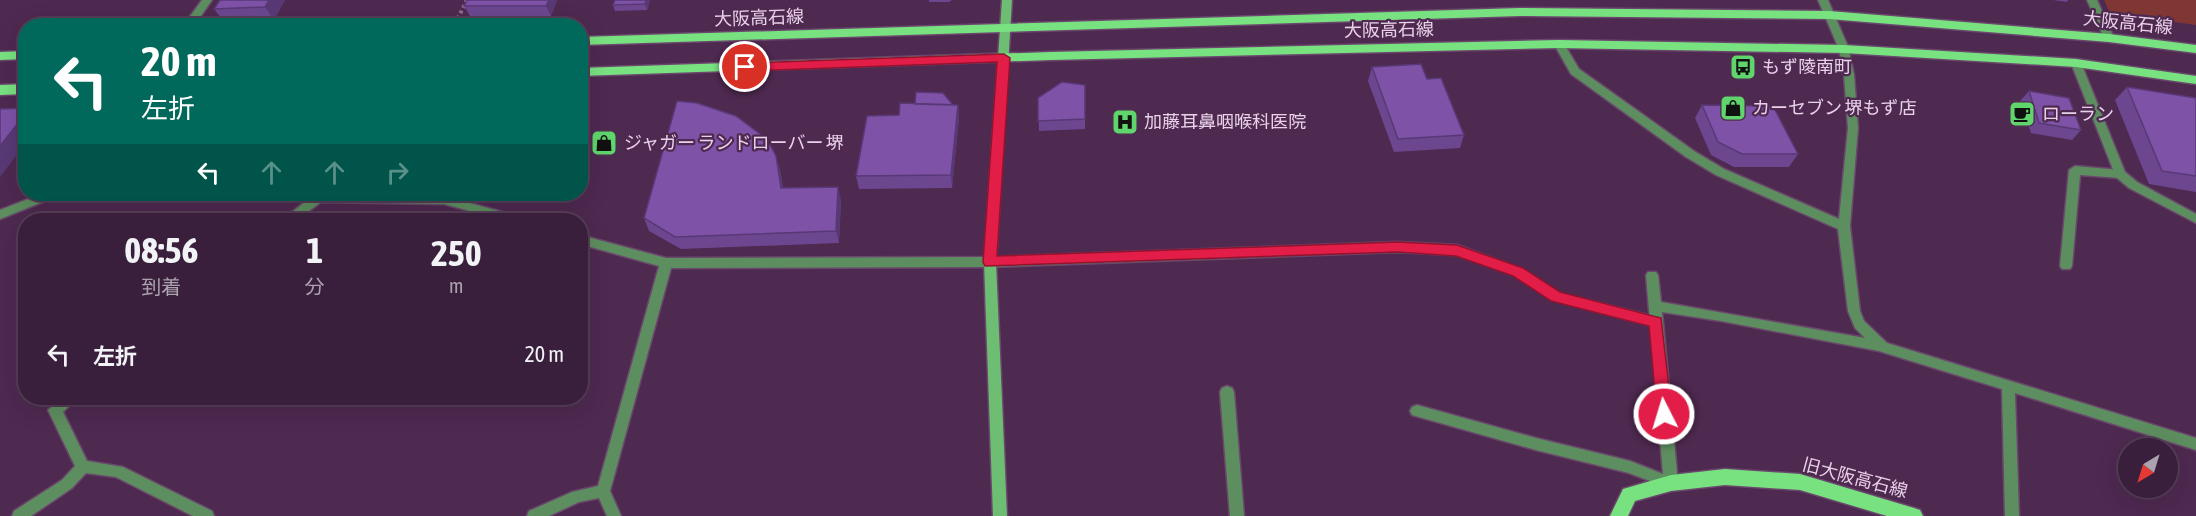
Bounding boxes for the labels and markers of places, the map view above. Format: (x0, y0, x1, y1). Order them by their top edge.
pin (719, 41, 770, 92)
bus stop icon: もず陵南町 (1728, 52, 1758, 82)
place label: もず陵南町 (1762, 56, 1852, 77)
shop icon: カーセブン 堺もず店 (1718, 93, 1748, 123)
place label: カーセブン 堺もず店 (1752, 97, 1916, 118)
cafe icon: ローラン (2007, 99, 2037, 129)
place label: ローラン (2042, 103, 2114, 124)
hospital icon: 加藤耳鼻咽喉科医院 (1110, 107, 1140, 137)
place label: 加藤耳鼻咽喉科医院 (1144, 111, 1306, 132)
shop icon: ジャガー ランドローバー 堺 (589, 128, 619, 158)
place label: ジャガー ランドローバー 堺 (624, 132, 844, 153)

